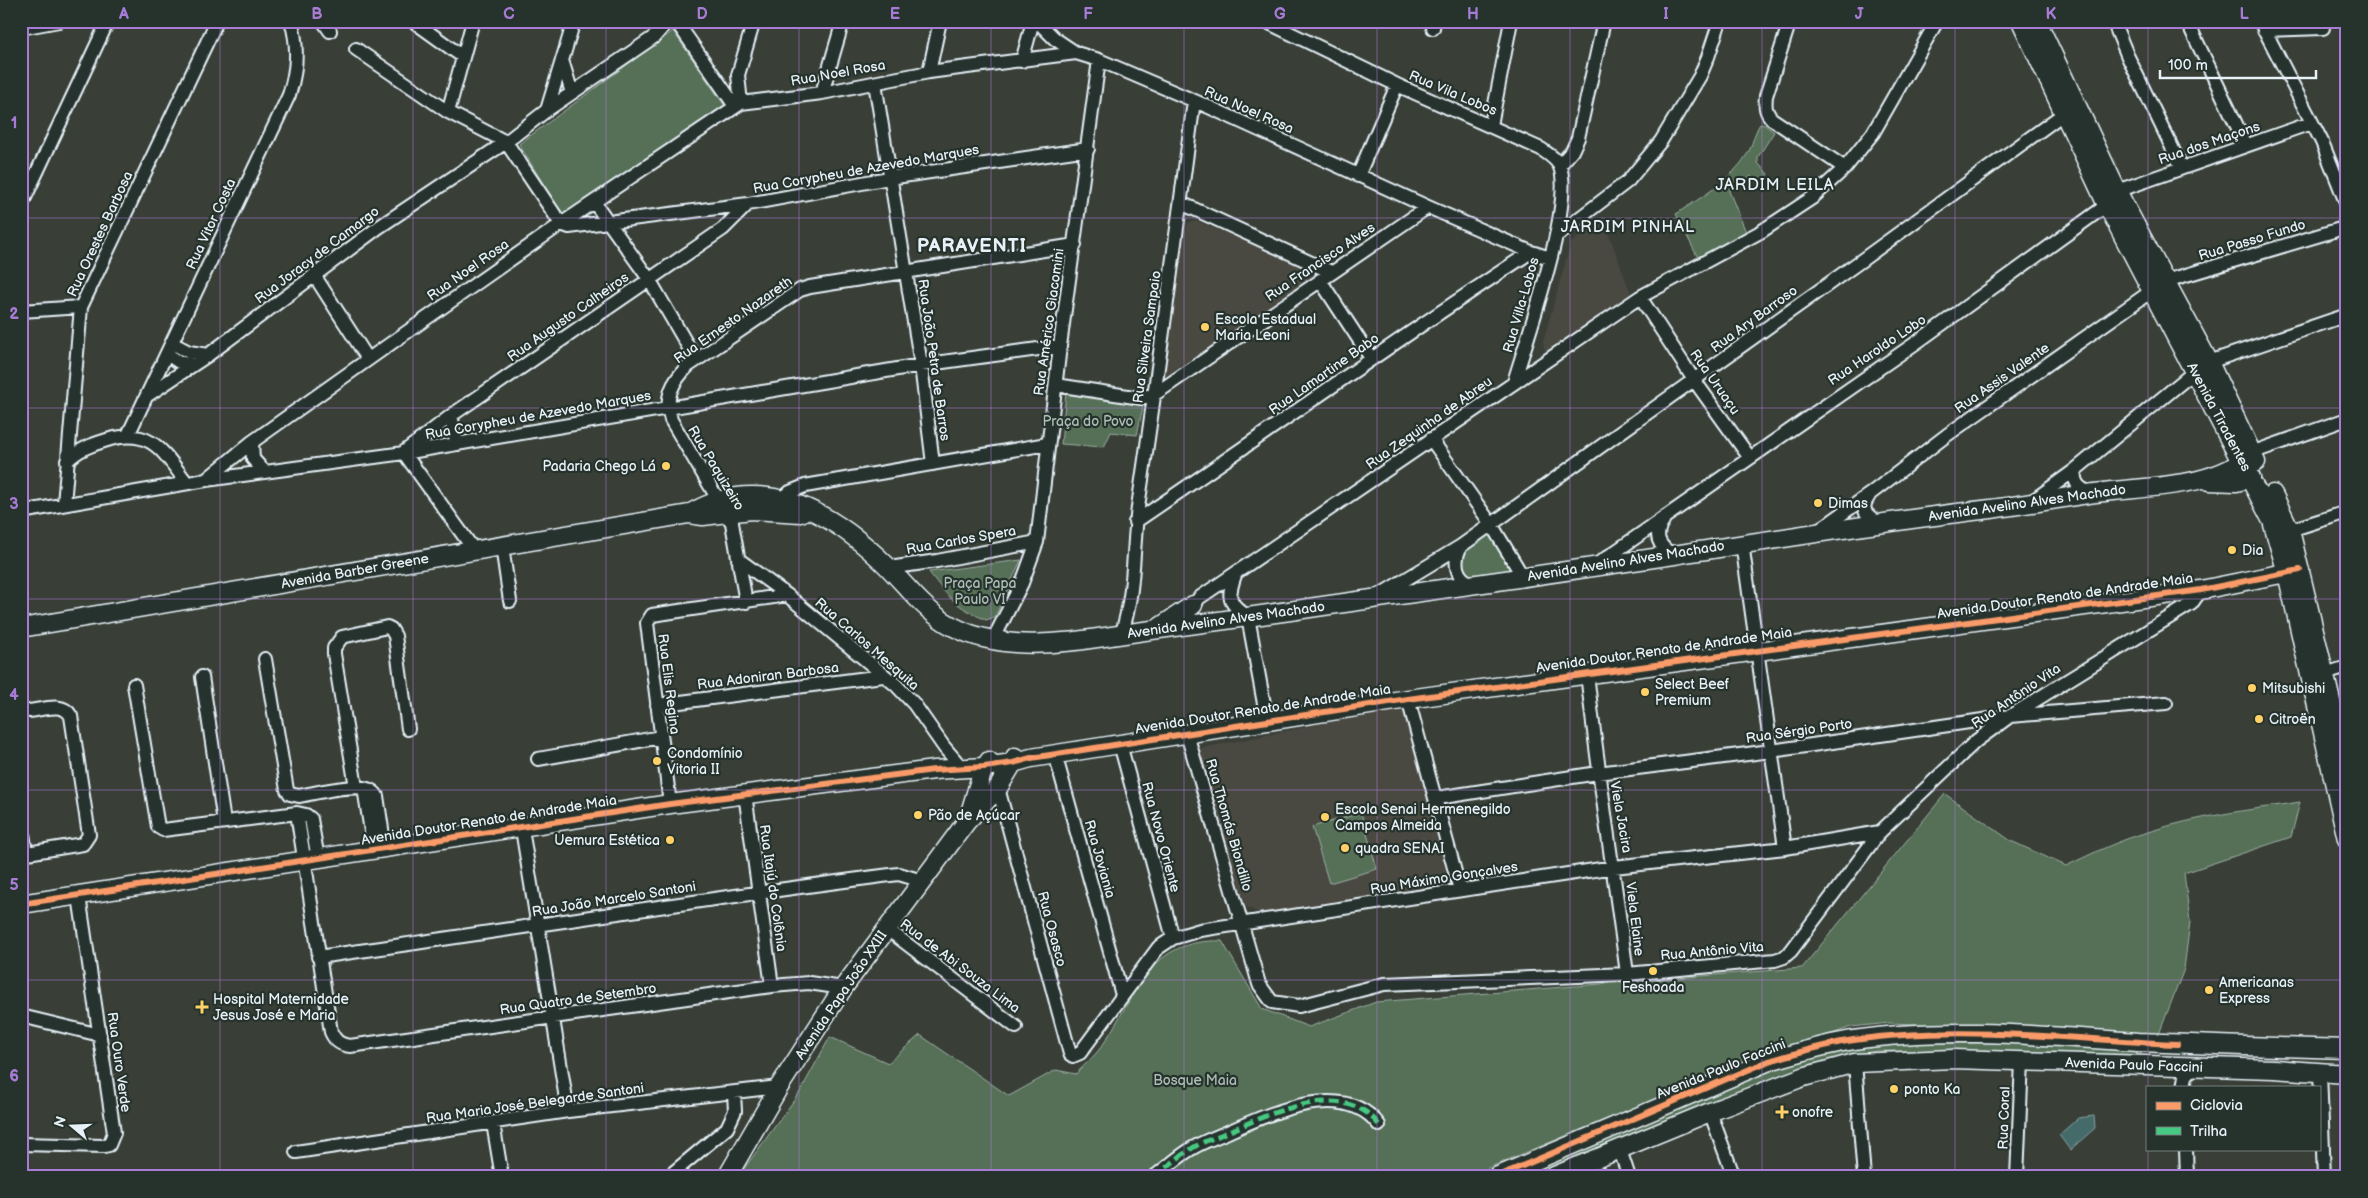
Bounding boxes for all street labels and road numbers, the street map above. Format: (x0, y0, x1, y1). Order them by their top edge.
street label: Rua Noel Rosa (789, 56, 887, 90)
street label: Rua Vila Lobos (1406, 67, 1500, 119)
street label: Rua Noel Rosa (1202, 83, 1296, 137)
street label: Rua dos Maçons (2156, 118, 2262, 168)
street label: Rua Corypheu de Azevedo Marques (752, 141, 980, 197)
street label: Rua Orestes Barbosa (63, 169, 137, 299)
street label: Rua Vitor Costa (183, 176, 240, 272)
street label: Rua Joracy de Camargo (251, 203, 383, 307)
street label: Rua Passo Fundo (2196, 216, 2308, 264)
street label: Rua Francisco Alves (1262, 219, 1378, 305)
street label: Rua Noel Rosa (424, 235, 512, 304)
street label: Rua Américo Giacomini (1030, 247, 1068, 397)
street label: Rua Villa-Lobos (1499, 255, 1543, 355)
street label: Rua Augusto Calheiros (504, 269, 632, 365)
street label: Rua Silveira Sampaio (1129, 270, 1165, 404)
street label: Rua Ernesto Nazareth (671, 273, 796, 367)
street label: Rua João Petra de Barros (914, 278, 954, 442)
street label: Rua Ary Barroso (1707, 282, 1801, 356)
street label: Rua Haroldo Lobo (1825, 311, 1929, 389)
street label: Rua Lamartine Babo (1266, 330, 1382, 418)
street label: Rua Assis Valente (1951, 339, 2053, 417)
street label: Rua Uruaçu (1686, 346, 1744, 418)
street label: Avenida Tiradentes (2183, 360, 2255, 474)
street label: Rua Zequinha de Abreu (1363, 373, 1495, 473)
street label: Rua Corypheu de Azevedo Marques (424, 387, 652, 443)
street label: Rua Paquizeiro (684, 423, 748, 513)
street label: Avenida Avelino Alves Machado (1927, 481, 2127, 525)
street label: Rua Carlos Spera (905, 522, 1017, 558)
street label: Avenida Avelino Alves Machado (1526, 537, 1726, 585)
street label: Avenida Barber Greene (280, 550, 430, 592)
street label: Avenida Doutor Renato de Andrade Maia (1936, 570, 2194, 622)
street label: Rua Carlos Mesquita (811, 594, 923, 694)
street label: Avenida Avelino Alves Machado (1126, 598, 1326, 642)
street label: Avenida Doutor Renato de Andrade Maia (1535, 624, 1793, 676)
street label: Rua Elis Regina (654, 633, 684, 735)
street label: Rua Adoniran Barbosa (696, 659, 840, 693)
street label: Rua Antônio Vita (1968, 660, 2064, 732)
street label: Avenida Doutor Renato de Andrade Maia (1134, 680, 1392, 738)
street label: Rua Sérgio Porto (1745, 715, 1853, 747)
street label: Rua Thomás Biondillo (1202, 757, 1256, 893)
street label: Rua Novo Oriente (1138, 780, 1184, 894)
street label: Viela Jacira (1606, 780, 1636, 854)
street label: Avenida Doutor Renato de Andrade Maia (360, 791, 618, 849)
street label: Rua Joviania (1081, 818, 1119, 900)
street label: Rua Itajú do Colônia (756, 823, 790, 953)
street label: Rua Máximo Gonçalves (1369, 858, 1519, 898)
street label: Rua João Marcelo Santoni (531, 878, 697, 920)
street label: Viela Elaine (1622, 881, 1648, 957)
street label: Rua Osasco (1034, 889, 1070, 969)
street label: Rua de Abi Souza Lima (897, 915, 1023, 1017)
street label: Avenida Papa João XXIII (791, 927, 891, 1063)
street label: Rua Antônio Vita (1660, 938, 1765, 964)
street label: Rua Quatro de Setembro (499, 980, 657, 1018)
street label: Rua Ouro Verde (104, 1011, 134, 1113)
street label: Avenida Paulo Faccini (1654, 1035, 1788, 1103)
street label: Avenida Paulo Faccini (2065, 1054, 2203, 1076)
street label: Rua Maria José Belegarde Santoni (425, 1079, 645, 1127)
street label: Rua Coral (1994, 1086, 2014, 1150)

